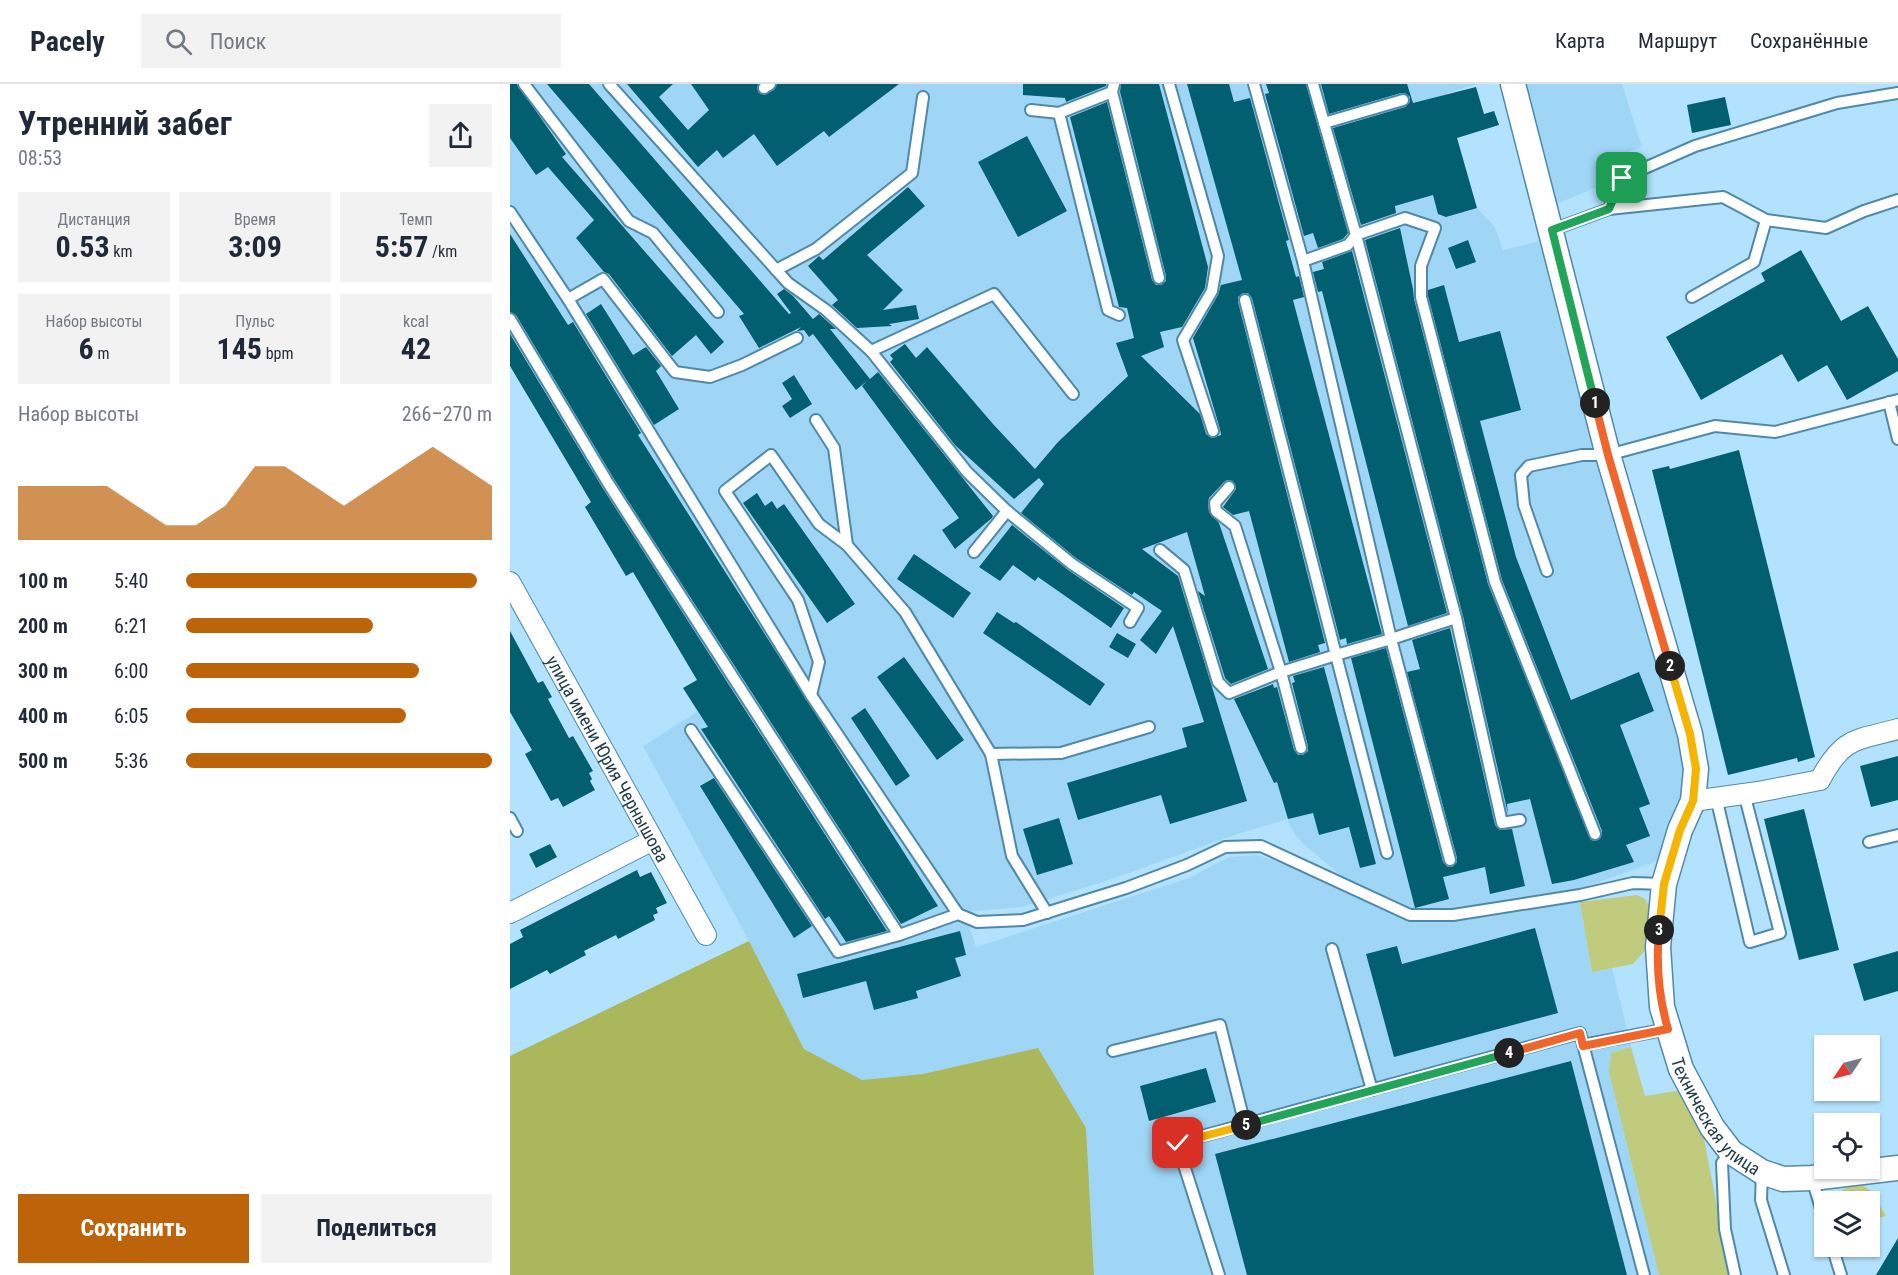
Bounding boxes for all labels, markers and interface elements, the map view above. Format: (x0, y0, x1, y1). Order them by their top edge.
search box (141, 14, 561, 68)
text: Pacely (30, 25, 105, 58)
icon: search (162, 25, 195, 58)
text: Поиск (210, 29, 266, 54)
text: Карта (1555, 29, 1605, 53)
text: Маршрут (1638, 29, 1717, 53)
text: Сохранённые (1750, 29, 1868, 53)
text: Утренний забег (18, 104, 232, 143)
button: share (429, 104, 492, 167)
text: 08:53 (18, 146, 62, 170)
pin (1596, 152, 1647, 203)
icon: arrive (1605, 161, 1638, 194)
text: Дистанция (58, 210, 130, 229)
text: Время (234, 210, 276, 229)
text: Темп (399, 210, 433, 229)
text: 0.53 (55, 229, 110, 264)
text: 3:09 (228, 229, 282, 264)
text: 5:57 (375, 229, 428, 264)
text: km (110, 242, 133, 261)
text: /km (428, 242, 457, 261)
text: Набор высоты (46, 312, 142, 331)
text: Пульс (235, 312, 275, 331)
text: kcal (403, 312, 429, 331)
text: 6 (79, 331, 94, 366)
text: 145 (217, 331, 262, 366)
text: 42 (401, 331, 431, 366)
text: m (94, 344, 109, 363)
text: bpm (262, 344, 293, 363)
pin: 1 (1580, 388, 1610, 418)
text: 1 (1591, 393, 1599, 412)
text: Набор высоты (18, 402, 139, 426)
text: 266–270 m (402, 402, 492, 426)
text: 100 m (18, 569, 68, 593)
text: 5:40 (114, 569, 148, 593)
text: 200 m (18, 614, 68, 638)
text: 6:21 (114, 614, 148, 638)
pin: 2 (1655, 651, 1685, 681)
street label: улица имени Юрия Чернышова (542, 652, 674, 866)
text: 2 (1666, 656, 1674, 675)
text: 300 m (18, 659, 68, 683)
text: 6:00 (114, 659, 148, 683)
text: 400 m (18, 704, 68, 728)
text: 6:05 (114, 704, 148, 728)
text: 500 m (18, 749, 68, 773)
text: 5:36 (114, 749, 148, 773)
pin: 3 (1644, 915, 1674, 945)
text: 3 (1655, 920, 1663, 939)
north arrow (1814, 1035, 1880, 1101)
map controls (1814, 1035, 1880, 1257)
pin: 4 (1494, 1038, 1524, 1068)
text: 4 (1505, 1043, 1513, 1062)
street label: Техническая улица (1667, 1055, 1765, 1179)
pin: 5 (1231, 1110, 1261, 1140)
button: locate (1814, 1113, 1880, 1179)
text: 5 (1242, 1115, 1250, 1134)
pin (1152, 1117, 1203, 1168)
icon: check (1161, 1126, 1194, 1159)
button: layers (1814, 1191, 1880, 1257)
button: Сохранить (18, 1194, 249, 1263)
button: Поделиться (261, 1194, 492, 1263)

